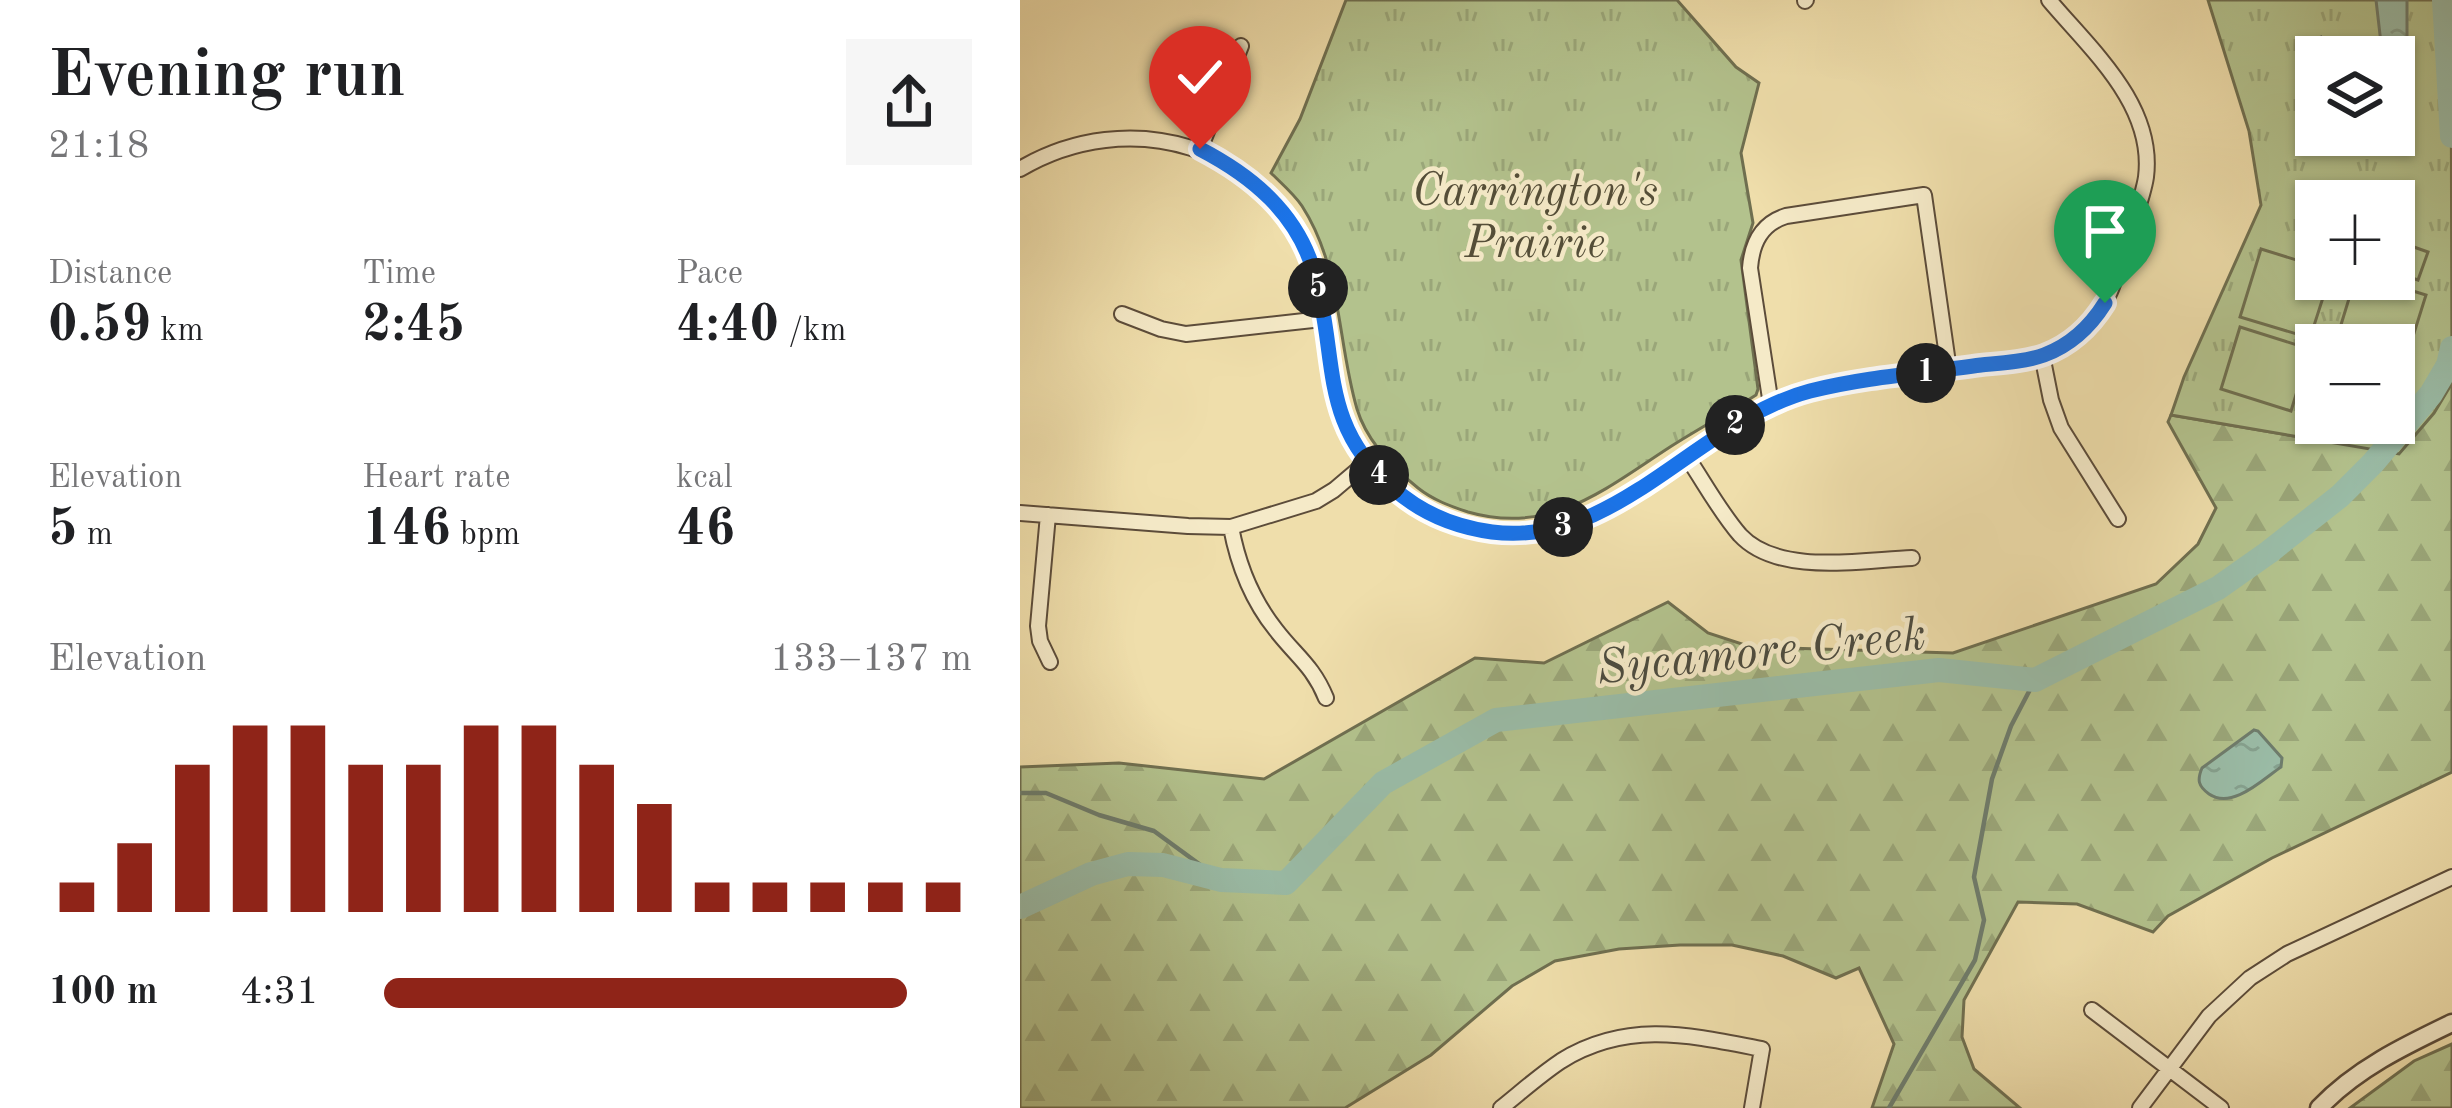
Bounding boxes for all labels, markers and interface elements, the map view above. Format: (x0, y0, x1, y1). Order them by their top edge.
pin (1149, 26, 1251, 149)
map controls (2295, 36, 2415, 444)
button: layers (2295, 36, 2415, 156)
button: share (846, 39, 972, 165)
icon: check (1167, 44, 1233, 110)
text: Evening run (48, 45, 406, 111)
text: 21:18 (48, 127, 149, 166)
park label: Carrington's Prairie (1412, 170, 1658, 268)
pin (2054, 180, 2156, 303)
button: + (2295, 180, 2415, 300)
icon: arrive (2072, 198, 2138, 264)
text: Distance (48, 258, 172, 291)
text: Time (362, 258, 436, 291)
text: Pace (676, 258, 743, 291)
pin: 5 (1288, 258, 1348, 318)
text: 5 (1308, 271, 1328, 304)
text: 0.59 (48, 301, 151, 352)
text: 2:45 (362, 301, 465, 352)
text: 4:40 (676, 301, 779, 352)
text: km (151, 315, 204, 348)
text: /km (779, 315, 846, 348)
button: − (2295, 324, 2415, 444)
pin: 1 (1896, 343, 1956, 403)
text: 1 (1916, 356, 1936, 389)
pin: 2 (1705, 395, 1765, 455)
text: 2 (1725, 408, 1745, 441)
pin: 4 (1349, 445, 1409, 505)
text: 4 (1369, 458, 1389, 491)
text: Elevation (48, 462, 182, 495)
text: Heart rate (362, 462, 510, 495)
text: kcal (676, 462, 733, 495)
pin: 3 (1533, 497, 1593, 557)
text: 5 (48, 505, 78, 556)
text: 146 (362, 505, 451, 556)
text: 46 (676, 505, 735, 556)
text: 3 (1553, 510, 1573, 543)
text: m (78, 519, 113, 552)
text: bpm (451, 519, 520, 552)
water label: Sycamore Creek (1594, 612, 1928, 694)
text: Elevation (48, 640, 207, 679)
text: 133–137 m (770, 640, 972, 679)
text: 100 m (48, 973, 158, 1012)
text: 4:31 (240, 973, 319, 1012)

